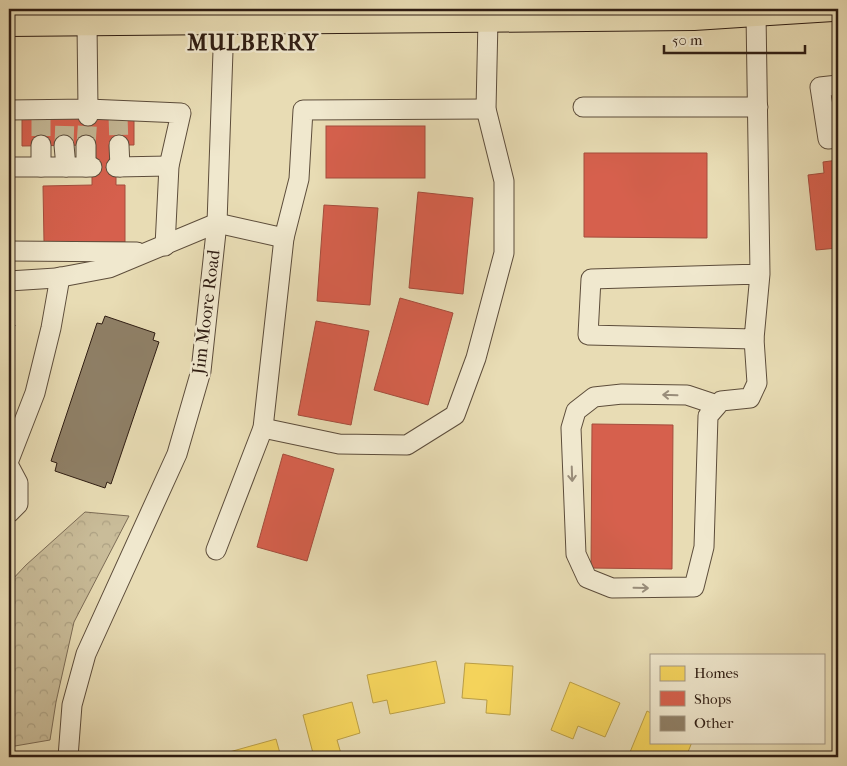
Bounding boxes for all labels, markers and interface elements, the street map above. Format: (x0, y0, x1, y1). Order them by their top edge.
scale bar (664, 22, 806, 54)
district label: MULBERRY (186, 30, 319, 56)
text: 50 m (672, 31, 703, 49)
street label: Jim Moore Road (188, 248, 225, 378)
one-way arrow (662, 390, 678, 400)
one-way arrow (568, 465, 577, 481)
one-way arrow (632, 583, 649, 593)
legend (650, 654, 824, 744)
text: Homes (694, 664, 739, 682)
text: Shops (694, 690, 732, 708)
text: Other (694, 714, 734, 732)

